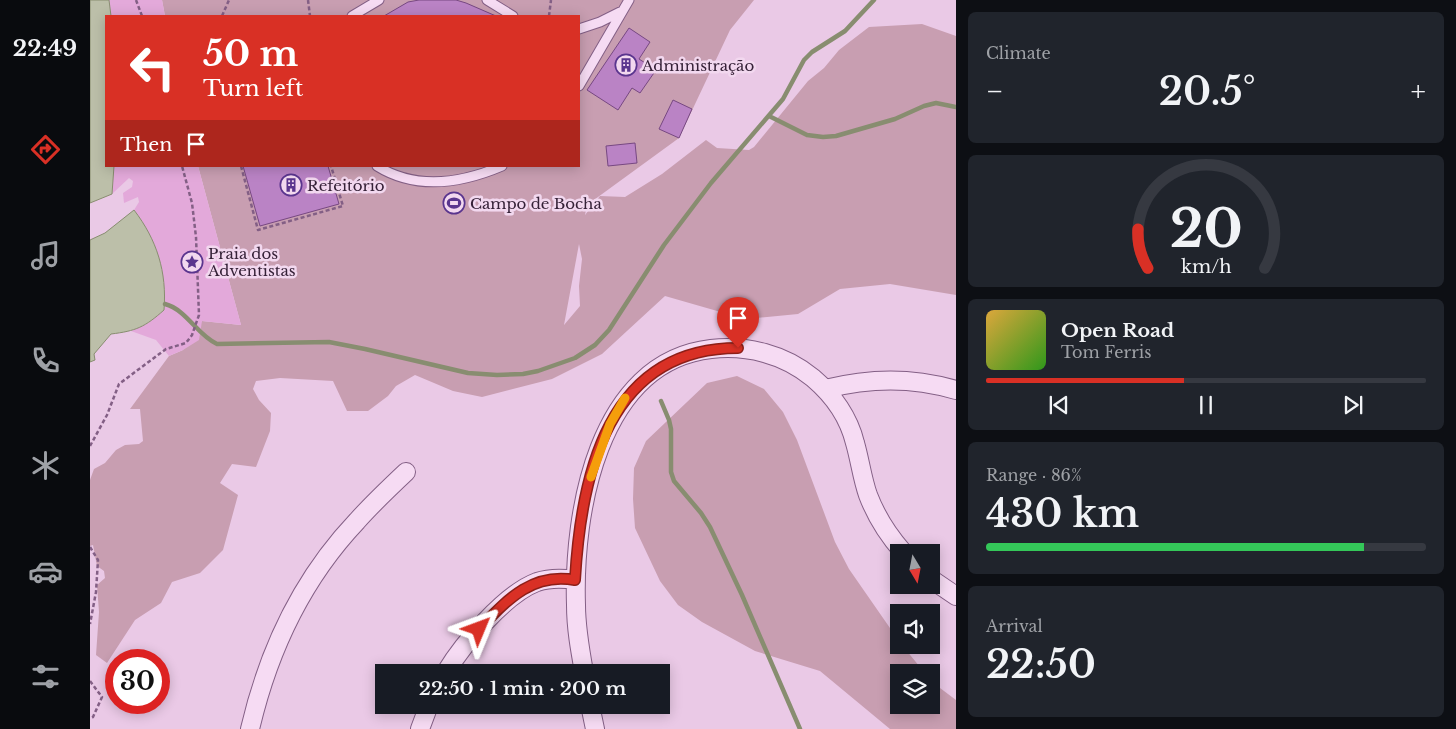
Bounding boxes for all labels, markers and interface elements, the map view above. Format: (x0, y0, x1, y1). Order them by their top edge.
text: 50 m (203, 32, 298, 75)
text: 22:49 (13, 35, 77, 62)
icon: left (120, 35, 185, 100)
text: Climate (986, 43, 1051, 63)
building icon: Administração (614, 53, 638, 77)
place label: Administração (641, 56, 754, 75)
text: 20.5° (1159, 68, 1256, 115)
text: − (986, 74, 1004, 109)
text: + (1411, 74, 1426, 109)
text: Turn left (203, 75, 303, 102)
icon: arrive (182, 130, 210, 158)
icon: directions (28, 132, 63, 167)
text: Then (120, 133, 172, 156)
building icon: Refeitório (279, 173, 303, 197)
place label: Refeitório (307, 176, 385, 195)
sports icon: Campo de Bocha (442, 191, 466, 215)
place label: Campo de Bocha (470, 194, 602, 213)
text: 20 (1169, 197, 1243, 261)
icon: music (28, 238, 63, 273)
place label: Praia dos Adventistas (207, 244, 296, 280)
place icon: Praia dos Adventistas (180, 250, 204, 274)
text: km/h (1181, 256, 1231, 278)
pin (717, 297, 759, 348)
icon: arrive (724, 304, 752, 332)
text: Open Road (1061, 319, 1174, 342)
text: Tom Ferris (1061, 342, 1152, 362)
icon: phone (28, 343, 63, 378)
icon: previous (1045, 391, 1073, 419)
icon: pause (1192, 391, 1220, 419)
icon: next (1339, 391, 1367, 419)
icon: climate (28, 448, 63, 483)
text: Range · 86% (986, 465, 1082, 485)
text: 430 km (986, 490, 1139, 537)
north arrow (890, 544, 940, 594)
map controls (890, 544, 940, 714)
icon: car (28, 554, 63, 589)
position arrow (452, 602, 504, 654)
button: sound (890, 604, 940, 654)
text: Arrival (986, 616, 1043, 636)
text: 22:50 (986, 641, 1096, 688)
speed limit sign: 30 (105, 649, 170, 714)
icon: filters (28, 659, 63, 694)
button: layers (890, 664, 940, 714)
text: 22:50 · 1 min · 200 m (419, 677, 626, 700)

